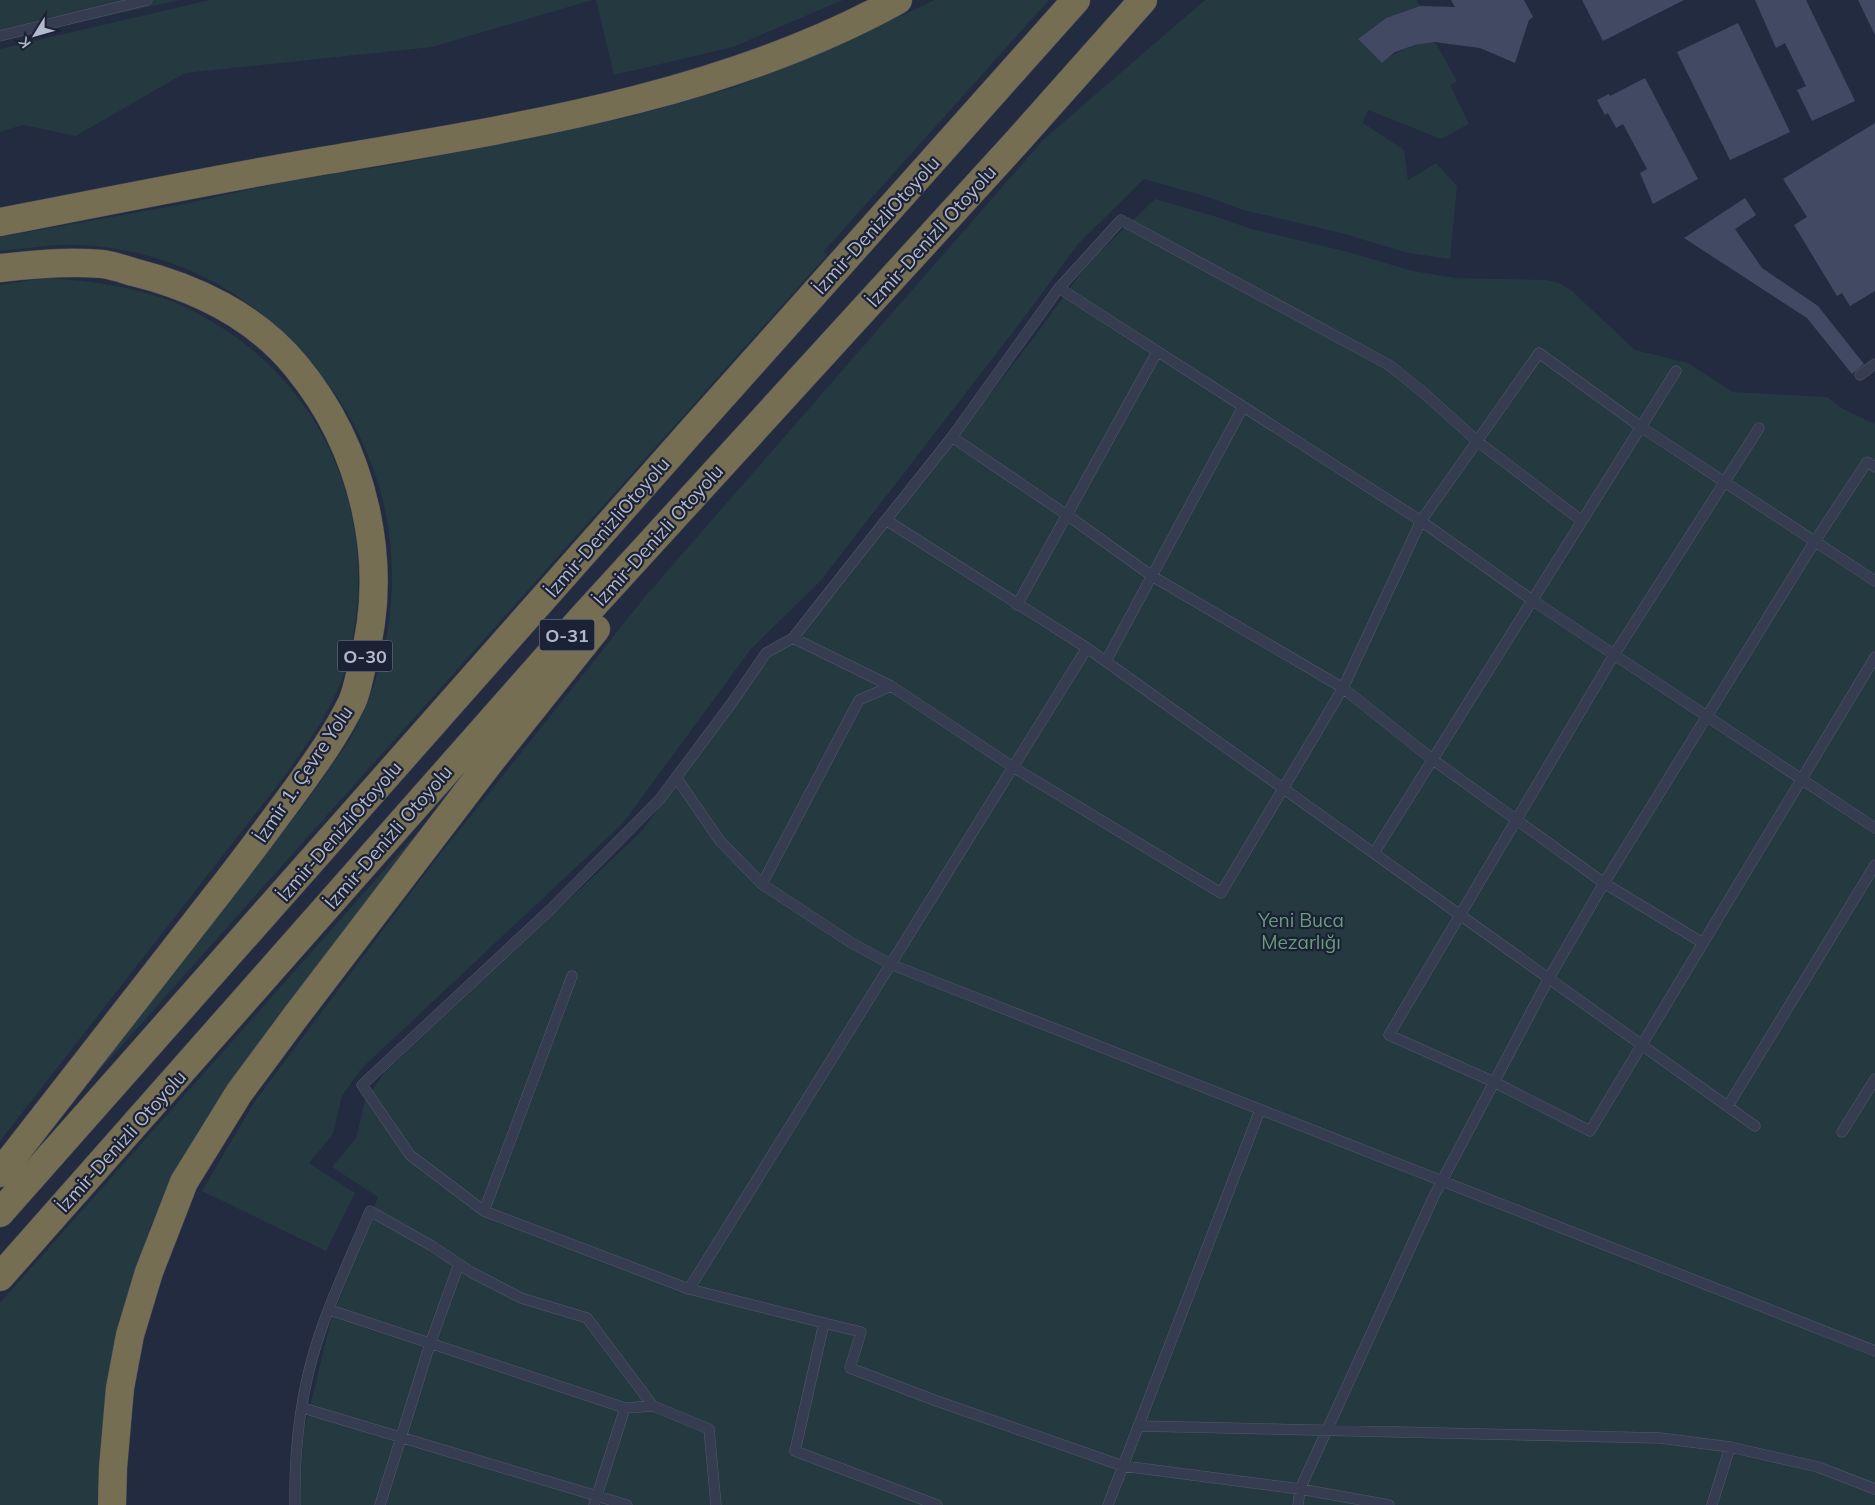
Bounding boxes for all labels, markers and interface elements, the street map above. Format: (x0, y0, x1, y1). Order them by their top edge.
north arrow (10, 10, 60, 60)
text: K (14, 33, 35, 52)
street label: İzmir-DenizliOtoyolu (808, 151, 944, 299)
street label: İzmir-Denizli Otoyolu (861, 160, 1001, 312)
street label: İzmir-DenizliOtoyolu (540, 452, 674, 602)
street label: İzmir-Denizli Otoyolu (588, 459, 728, 611)
road number: O-31 (540, 620, 594, 650)
road number: O-30 (338, 640, 392, 671)
street label: İzmir 1. Çevre Yolu (248, 701, 358, 847)
street label: İzmir-DenizliOtoyolu (272, 756, 406, 906)
street label: İzmir-Denizli Otoyolu (319, 760, 457, 914)
park label: Yeni Buca Mezarlığı (1257, 908, 1344, 954)
street label: İzmir-Denizli Otoyolu (51, 1065, 191, 1217)

